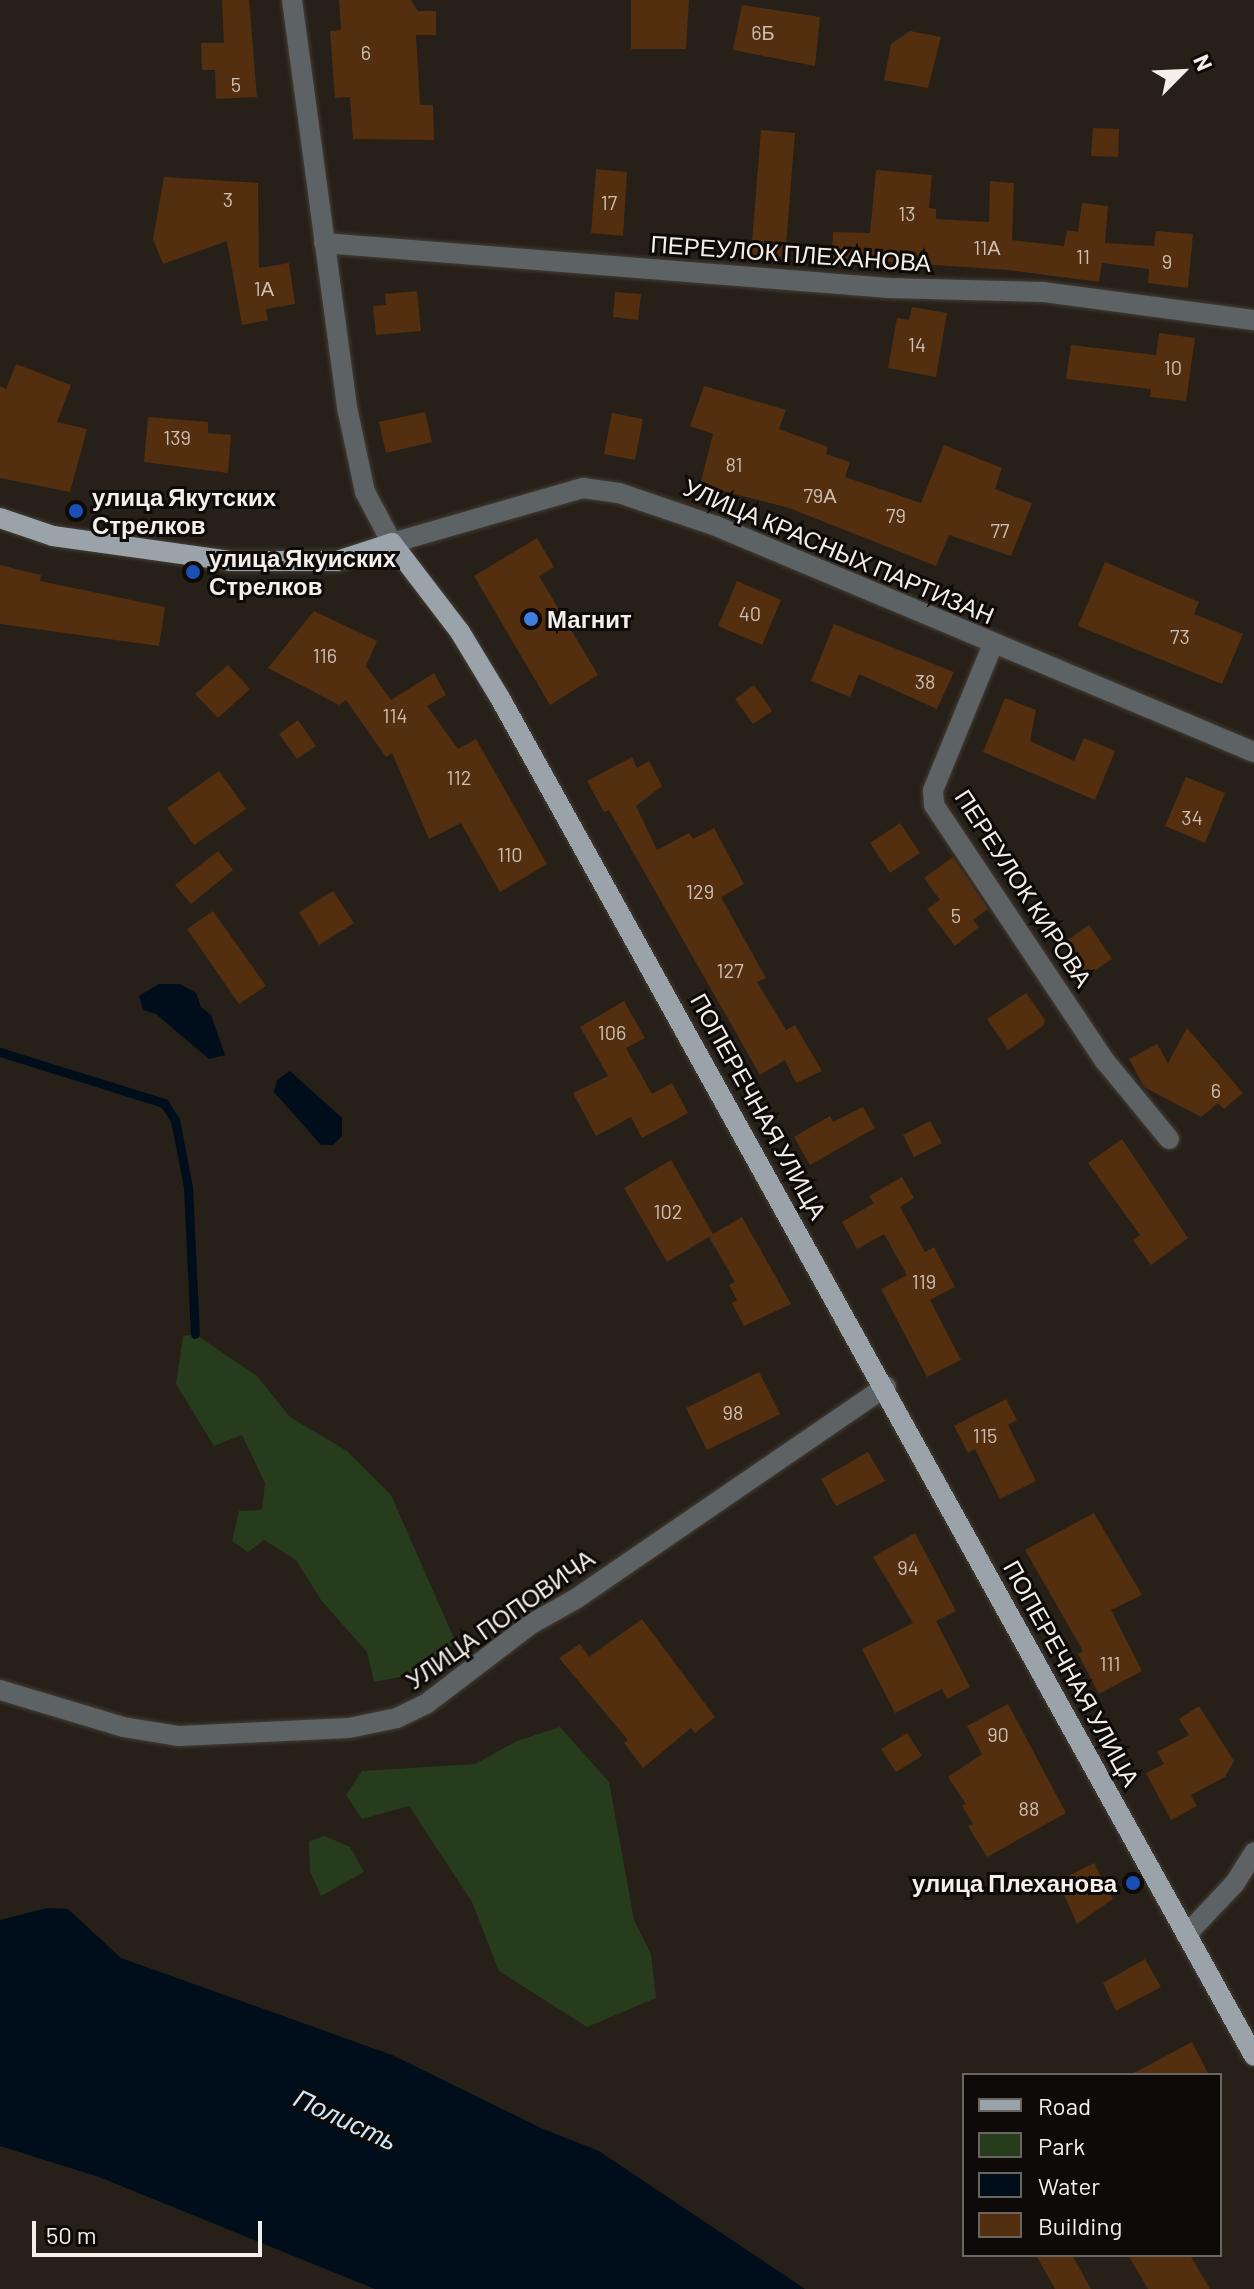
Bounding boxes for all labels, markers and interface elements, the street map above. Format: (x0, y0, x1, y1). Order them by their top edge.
house number: 6Б (751, 20, 775, 44)
north arrow (1142, 32, 1222, 112)
house number: 6 (361, 40, 371, 64)
text: N (1189, 50, 1219, 74)
house number: 5 (231, 72, 241, 96)
house number: 3 (223, 187, 233, 211)
house number: 17 (601, 190, 617, 214)
house number: 13 (898, 201, 916, 225)
street label: ПЕРЕУЛОК ПЛЕХАНОВА (650, 229, 932, 277)
house number: 11А (973, 235, 1001, 259)
house number: 11 (1076, 244, 1090, 268)
house number: 9 (1162, 249, 1172, 273)
house number: 1А (254, 276, 274, 300)
house number: 14 (908, 332, 926, 356)
house number: 10 (1164, 355, 1182, 379)
house number: 139 (163, 425, 191, 449)
house number: 81 (726, 452, 742, 476)
street label: УЛИЦА КРАСНЫХ ПАРТИЗАН (679, 472, 999, 630)
place label: улица Якутских Стрелков (92, 483, 276, 539)
house number: 79А (803, 483, 837, 507)
marker: улица Якутских Стрелков (67, 502, 85, 520)
house number: 79 (886, 503, 906, 527)
house number: 77 (991, 518, 1009, 542)
place label: улица Якуиских Стрелков (209, 544, 396, 600)
marker: улица Якуиских Стрелков (184, 563, 202, 581)
house number: 40 (739, 601, 761, 625)
place label: Магнит (547, 605, 632, 633)
marker: Магнит (522, 610, 540, 628)
house number: 73 (1170, 624, 1190, 648)
house number: 116 (313, 643, 337, 667)
house number: 38 (915, 669, 935, 693)
house number: 114 (382, 703, 408, 727)
house number: 112 (447, 765, 471, 789)
street label: ПЕРЕУЛОК КИРОВА (949, 784, 1099, 992)
house number: 34 (1181, 805, 1203, 829)
house number: 110 (497, 842, 523, 866)
house number: 129 (686, 879, 714, 903)
house number: 5 (951, 903, 961, 927)
house number: 127 (716, 958, 744, 982)
street label: ПОПЕРЕЧНАЯ УЛИЦА (685, 988, 833, 1224)
house number: 106 (598, 1020, 626, 1044)
house number: 6 (1211, 1078, 1221, 1102)
house number: 102 (653, 1199, 683, 1223)
house number: 119 (912, 1269, 936, 1293)
house number: 98 (723, 1400, 743, 1424)
house number: 115 (973, 1423, 997, 1447)
street label: УЛИЦА ПОПОВИЧА (400, 1543, 600, 1695)
house number: 94 (897, 1555, 919, 1579)
street label: ПОПЕРЕЧНАЯ УЛИЦА (998, 1555, 1146, 1791)
house number: 111 (1099, 1651, 1121, 1675)
house number: 90 (987, 1722, 1009, 1746)
house number: 88 (1019, 1796, 1039, 1820)
place label: улица Плеханова (912, 1869, 1117, 1897)
marker: улица Плеханова (1124, 1874, 1142, 1892)
legend (962, 2073, 1222, 2257)
water label: Полисть (289, 2082, 403, 2156)
text: Road (1038, 2091, 1091, 2120)
text: Park (1038, 2131, 1085, 2160)
text: Water (1038, 2171, 1100, 2200)
scale bar (36, 2205, 266, 2255)
text: Building (1038, 2211, 1122, 2240)
text: 50 m (46, 2220, 97, 2249)

